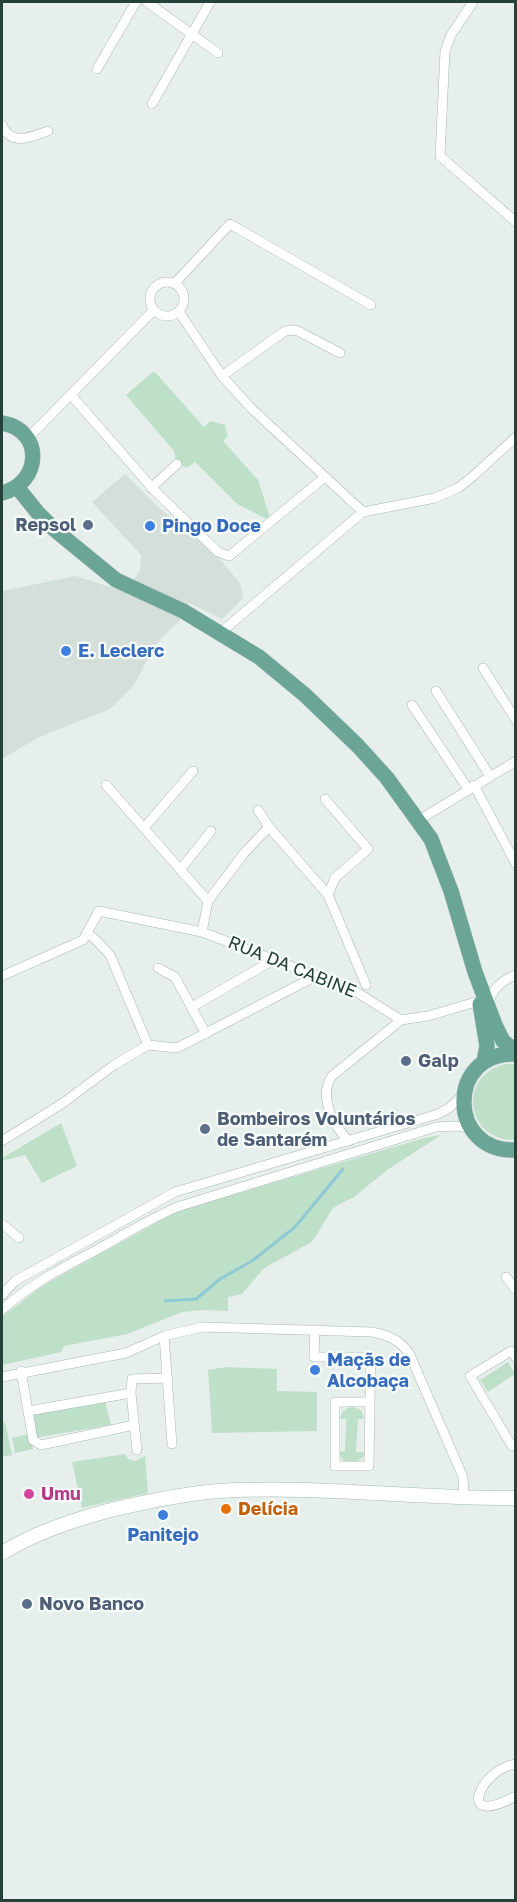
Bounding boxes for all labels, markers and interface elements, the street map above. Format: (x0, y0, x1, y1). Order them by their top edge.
place label: Repsol (15, 514, 76, 536)
place label: Pingo Doce (162, 515, 261, 537)
marker: Repsol (81, 518, 95, 532)
marker: Pingo Doce (143, 519, 157, 533)
place label: E. Leclerc (78, 640, 164, 662)
marker: E. Leclerc (59, 644, 73, 658)
street label: RUA DA CABINE (225, 931, 359, 1003)
place label: Galp (418, 1050, 459, 1072)
marker: Galp (399, 1054, 413, 1068)
place label: Bombeiros Voluntários de Santarém (217, 1108, 416, 1150)
marker: Bombeiros Voluntários de Santarém (198, 1122, 212, 1136)
place label: Maçãs de Alcobaça (327, 1349, 411, 1392)
marker: Maçãs de Alcobaça (308, 1363, 322, 1377)
place label: Umu (41, 1483, 81, 1505)
marker: Umu (22, 1487, 36, 1501)
place label: Delícia (238, 1498, 298, 1520)
marker: Delícia (219, 1502, 233, 1516)
marker: Panitejo (156, 1508, 170, 1522)
place label: Panitejo (127, 1524, 199, 1546)
place label: Novo Banco (39, 1593, 144, 1615)
marker: Novo Banco (20, 1597, 34, 1611)

